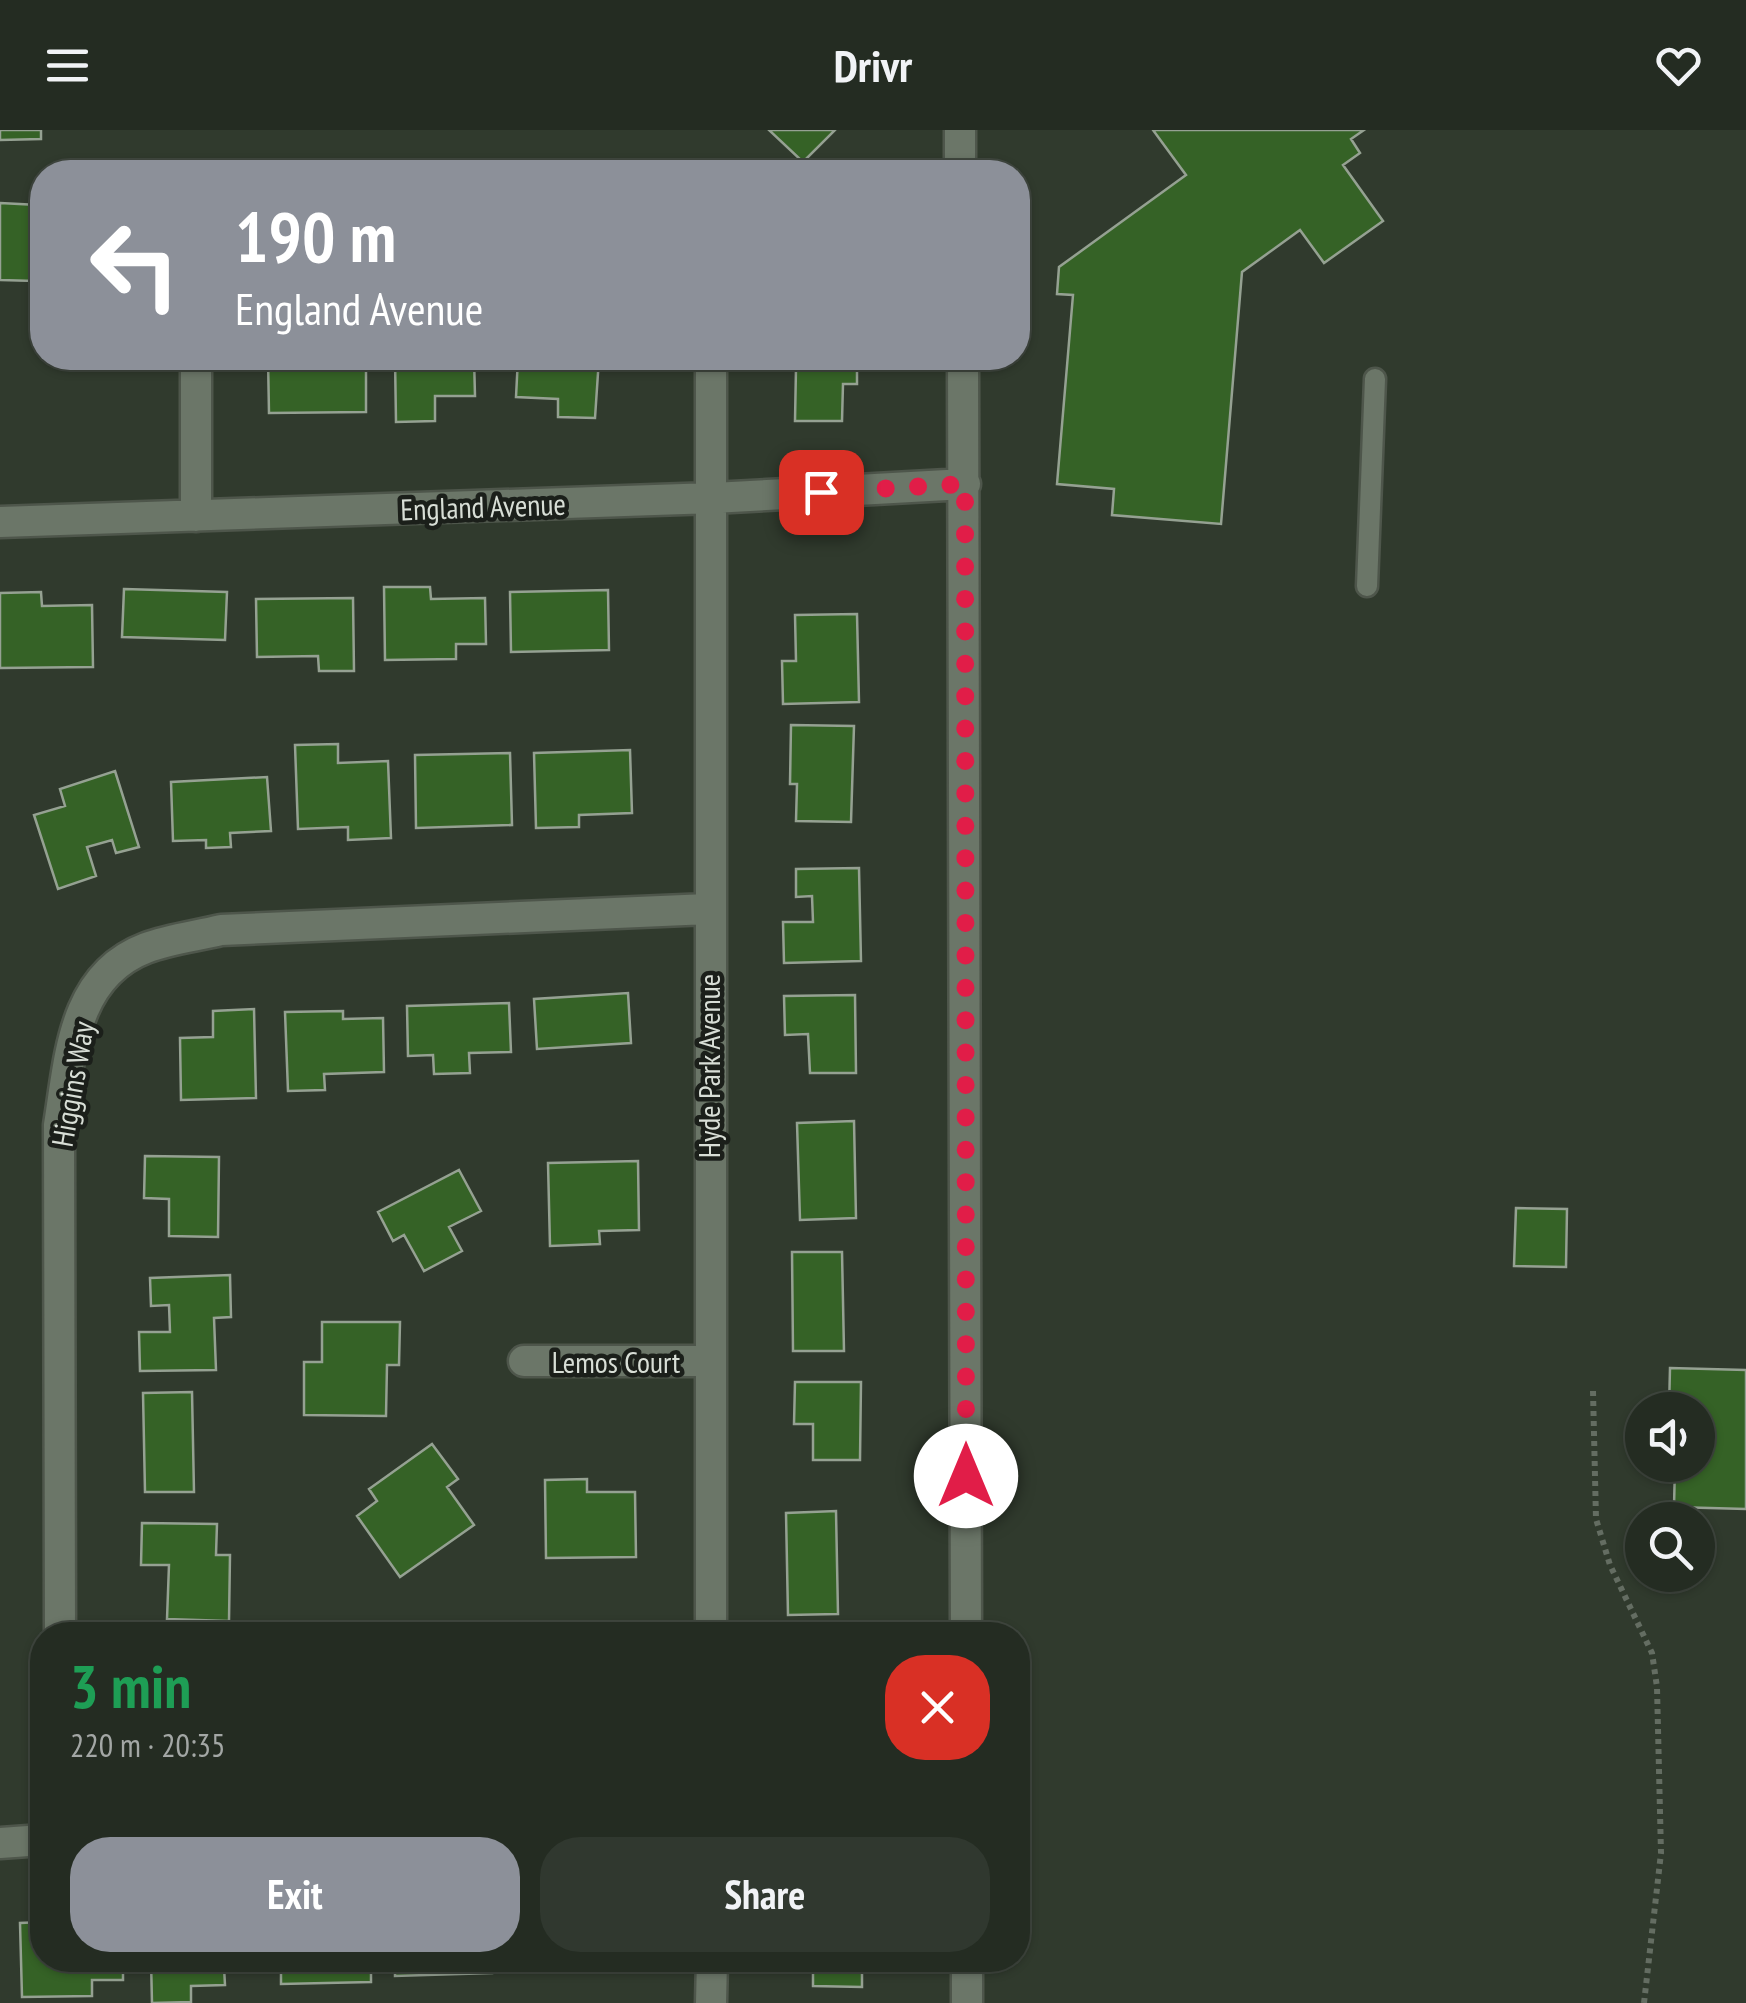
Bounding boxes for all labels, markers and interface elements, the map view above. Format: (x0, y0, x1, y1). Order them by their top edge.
text: Drivr (834, 36, 912, 94)
icon: menu (40, 38, 95, 93)
icon: heart (1651, 38, 1706, 93)
text: 190 m (235, 191, 396, 281)
icon: left (70, 200, 200, 330)
text: England Avenue (235, 279, 483, 337)
pin (779, 450, 864, 535)
icon: arrive (794, 465, 849, 520)
street label: England Avenue (400, 484, 566, 528)
street label: Hyde Park Avenue (689, 974, 728, 1158)
street label: Higgins Way (42, 1018, 102, 1150)
street label: Lemos Court (552, 1342, 681, 1381)
map controls (1625, 1392, 1715, 1592)
button: sound (1625, 1392, 1715, 1482)
position arrow (914, 1424, 1018, 1528)
button: search (1625, 1502, 1715, 1592)
text: 3 min (70, 1647, 191, 1725)
button: close (885, 1655, 990, 1760)
text: 220 m · 20:35 (70, 1724, 225, 1766)
button: Exit (70, 1837, 520, 1952)
button: Share (540, 1837, 990, 1952)

